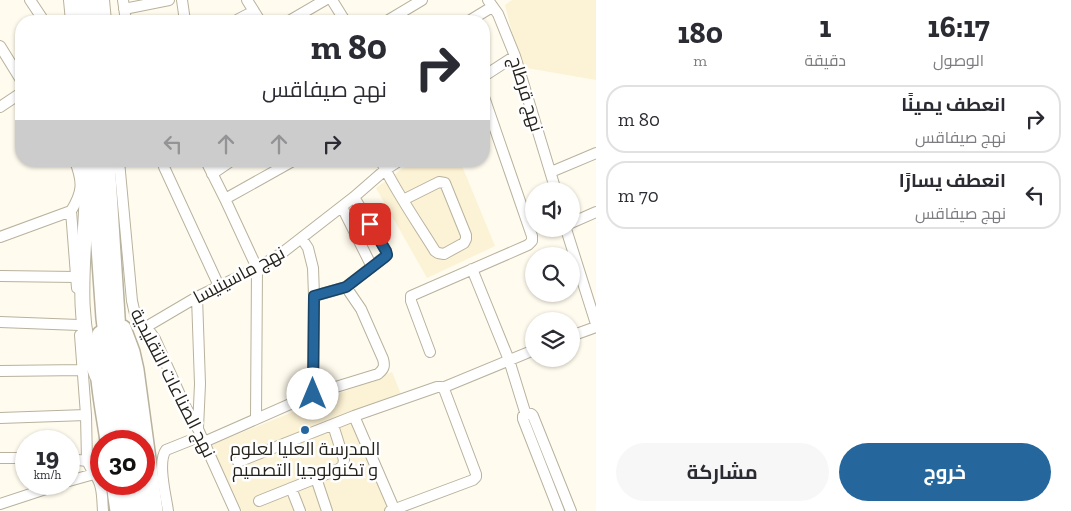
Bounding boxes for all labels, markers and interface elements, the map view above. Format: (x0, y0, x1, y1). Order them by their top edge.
text: 1 (819, 9, 831, 45)
text: 16:17 (928, 9, 990, 45)
text: 180 (677, 15, 723, 51)
text: 80 m (311, 26, 387, 68)
icon: right (405, 35, 470, 100)
text: m (693, 51, 707, 70)
text: دقيقة (804, 51, 846, 70)
text: الوصول (933, 51, 984, 70)
street label: نهج قرطاج (503, 54, 548, 135)
text: نهج صيفاقس (262, 76, 387, 103)
text: انعطف يمينًا (901, 93, 1006, 116)
icon: right (1021, 105, 1049, 133)
text: 80 m (618, 108, 660, 131)
text: نهج صيفاقس (915, 128, 1006, 147)
icon: left (159, 130, 187, 158)
icon: ahead (212, 130, 240, 158)
icon: ahead (265, 130, 293, 158)
icon: right (318, 130, 346, 158)
text: انعطف يسارًا (899, 169, 1006, 192)
icon: left (1021, 181, 1049, 209)
map controls (525, 182, 580, 367)
button: sound (525, 182, 580, 237)
text: 70 m (618, 184, 659, 207)
pin (349, 203, 391, 245)
text: نهج صيفاقس (915, 204, 1006, 223)
icon: arrive (356, 210, 384, 238)
street label: نهج ماسينيسا (189, 242, 289, 309)
button: search (525, 247, 580, 302)
street label: نهج الصناعات التقليدية (125, 305, 220, 462)
button: layers (525, 312, 580, 367)
position arrow (286, 367, 338, 419)
marker: المدرسة العليا لعلوم و تكنولوجيا التصميم (299, 424, 311, 436)
speed limit sign: 30 (90, 430, 155, 495)
place label: المدرسة العليا لعلوم و تكنولوجيا التصميم (230, 438, 380, 482)
text: 19 (36, 441, 59, 471)
button: مشاركة (616, 443, 829, 501)
button: خروج (839, 443, 1051, 501)
text: km/h (34, 468, 61, 482)

